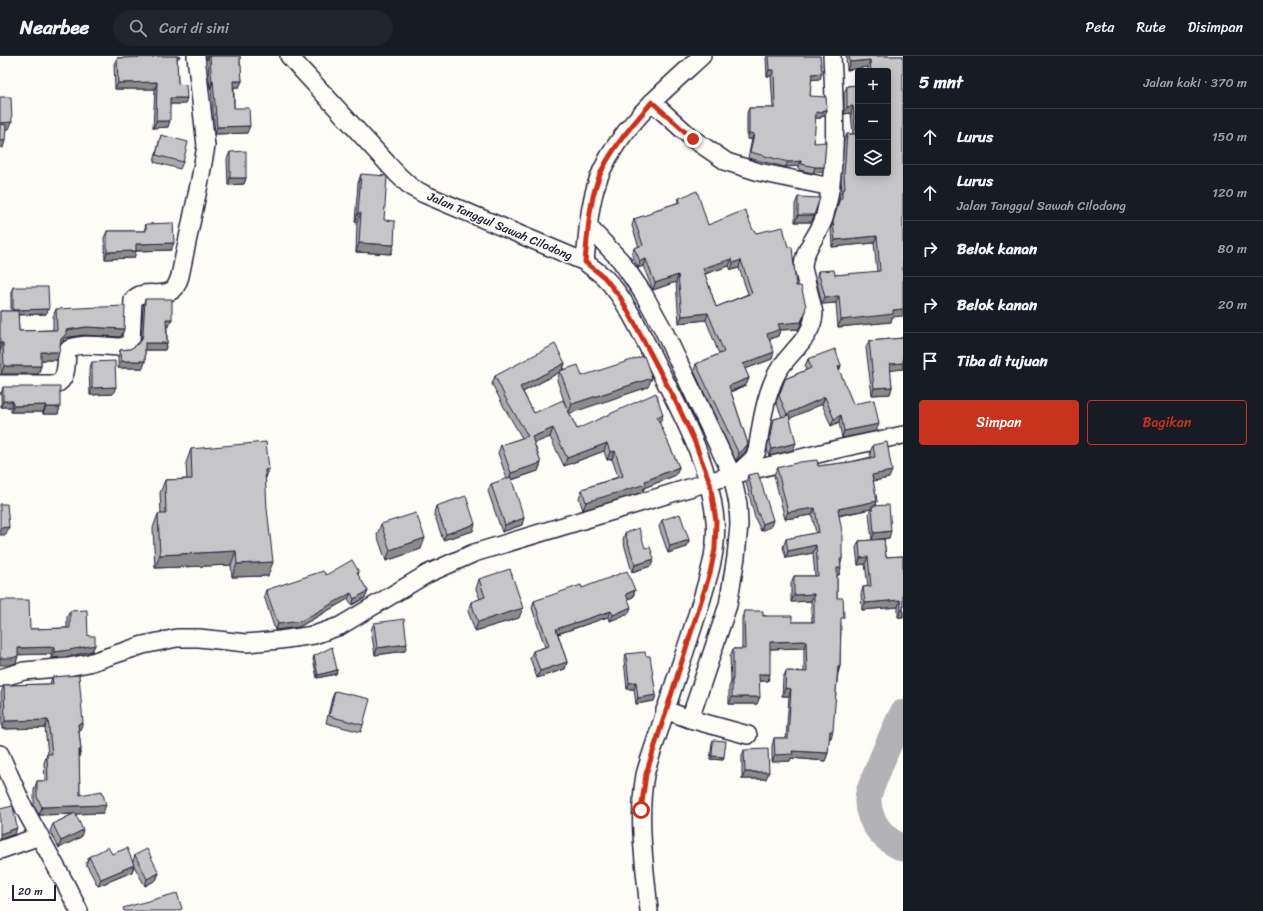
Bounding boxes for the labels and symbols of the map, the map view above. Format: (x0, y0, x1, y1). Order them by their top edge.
route end (684, 130, 702, 148)
street label: Jalan Tanggul Sawah Cilodong (423, 185, 576, 267)
route start (632, 801, 650, 819)
scale bar (12, 883, 56, 902)

